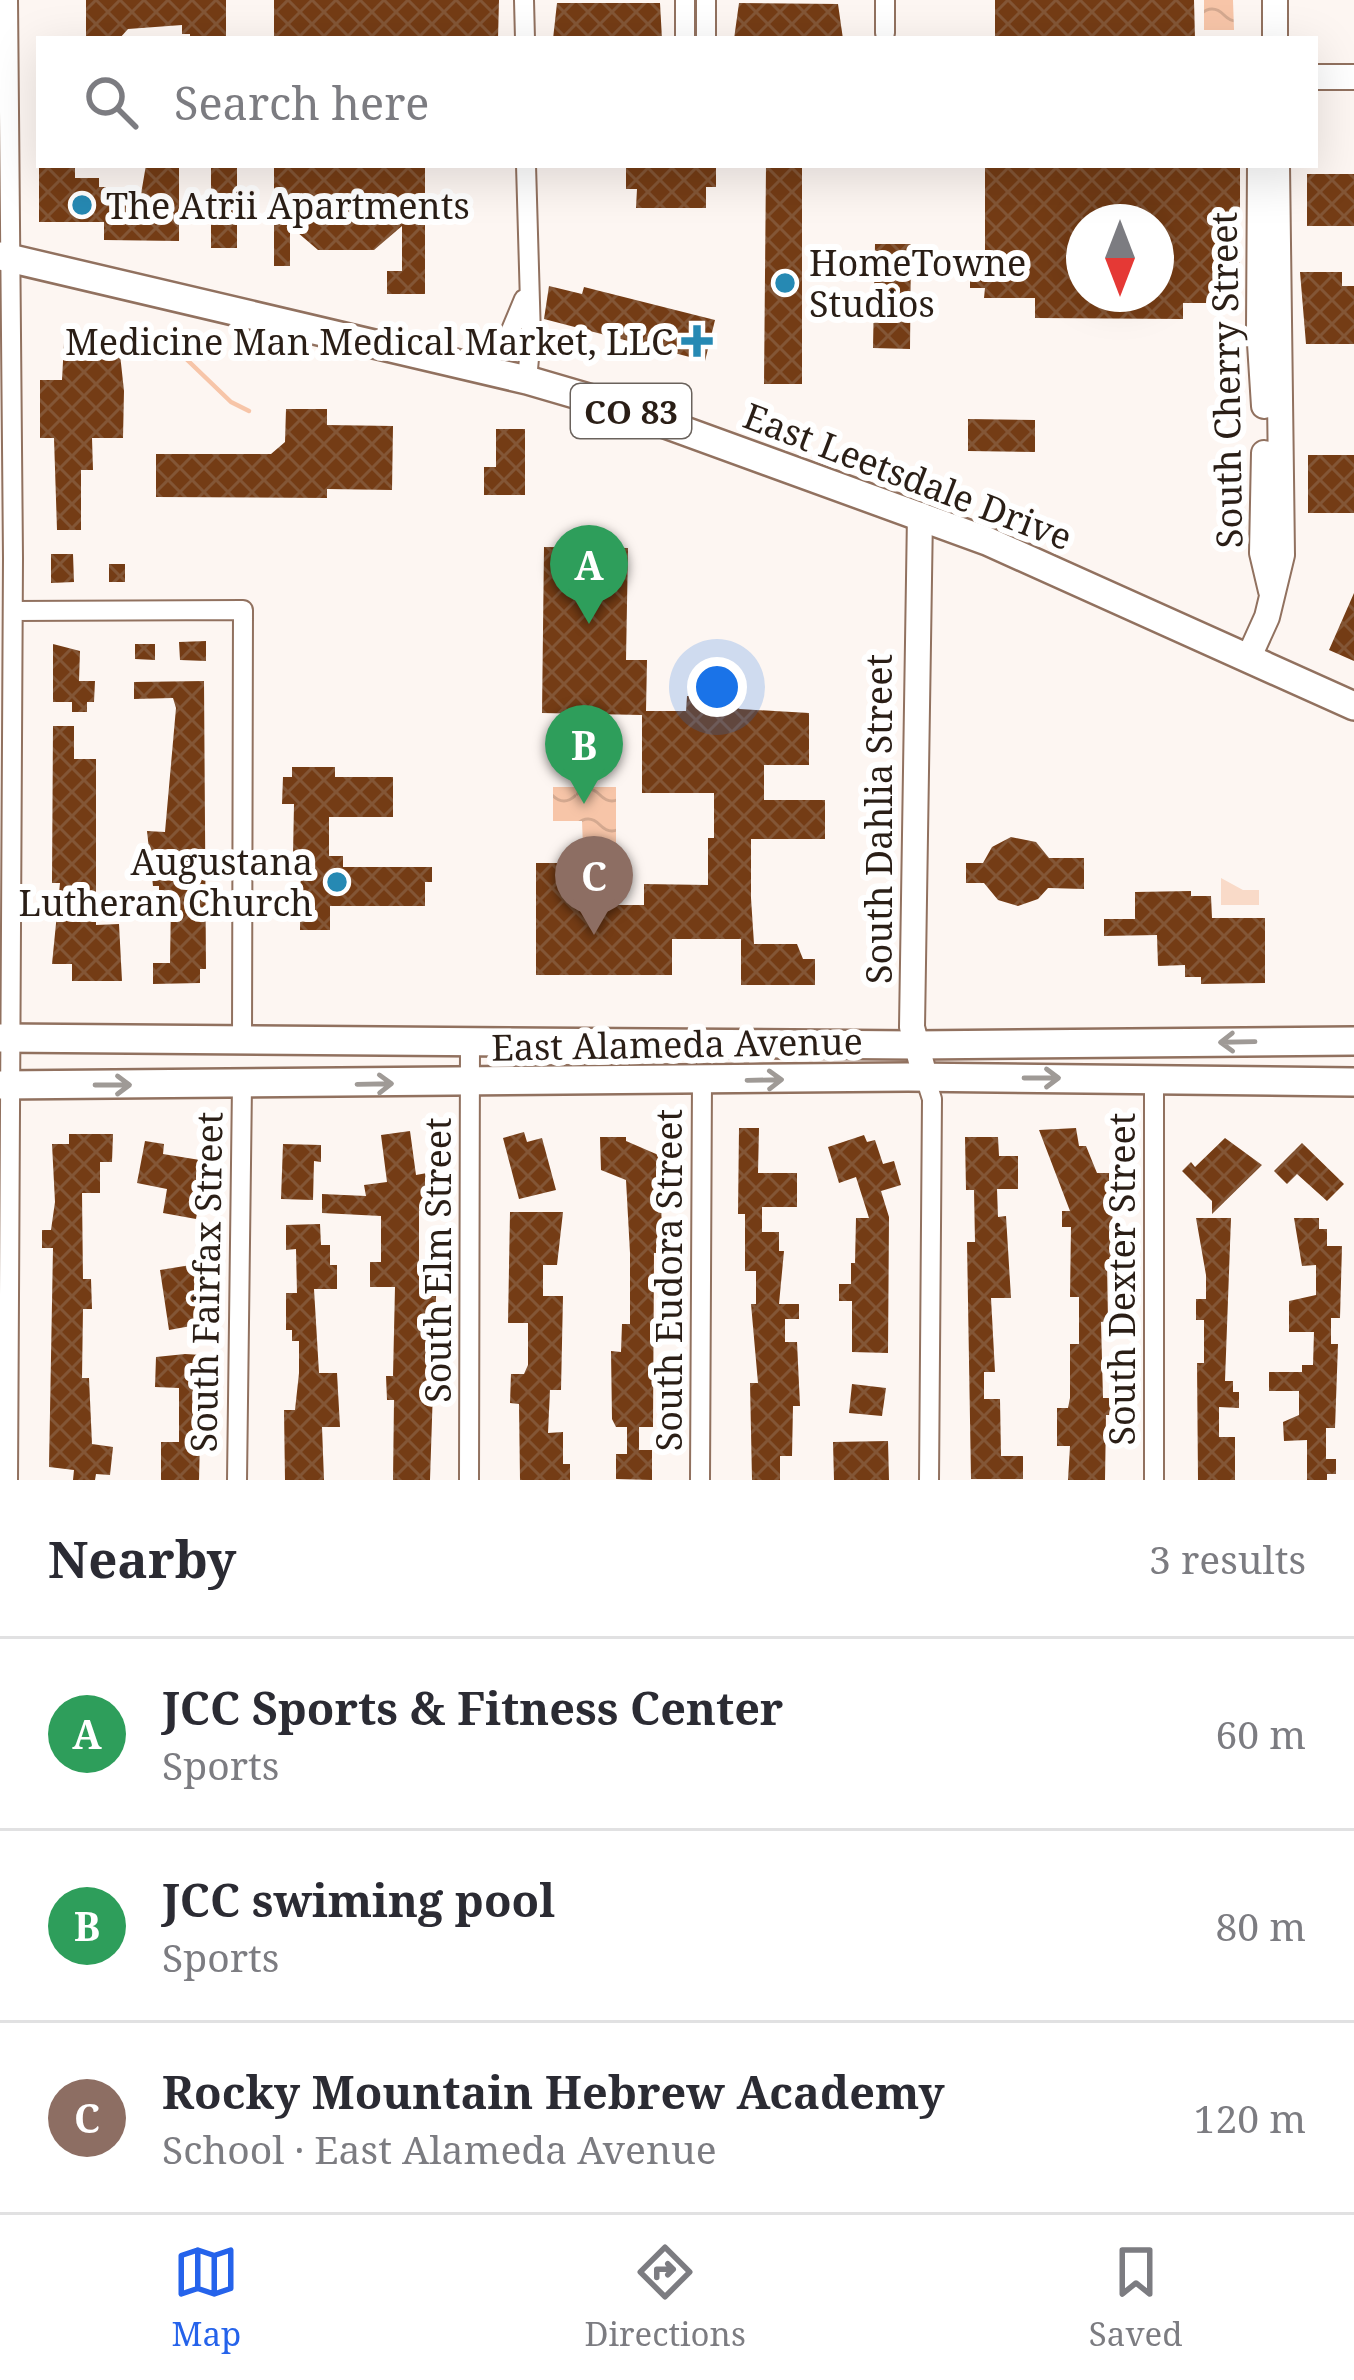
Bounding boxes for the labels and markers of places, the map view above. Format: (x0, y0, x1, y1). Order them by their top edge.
place label: The Atrii Apartments (106, 181, 470, 230)
marker: The Atrii Apartments (69, 192, 95, 218)
place label: HomeTowne Studios (809, 238, 1026, 328)
marker: HomeTowne Studios (772, 270, 798, 296)
place label: Medicine Man Medical Market, LLC (65, 317, 673, 366)
marker: Medicine Man Medical Market, LLC (684, 328, 710, 354)
pin: A (550, 525, 628, 624)
pin: B (545, 705, 623, 804)
pin: C (555, 836, 633, 935)
place label: Augustana Lutheran Church (18, 837, 313, 927)
marker: Augustana Lutheran Church (324, 869, 350, 895)

